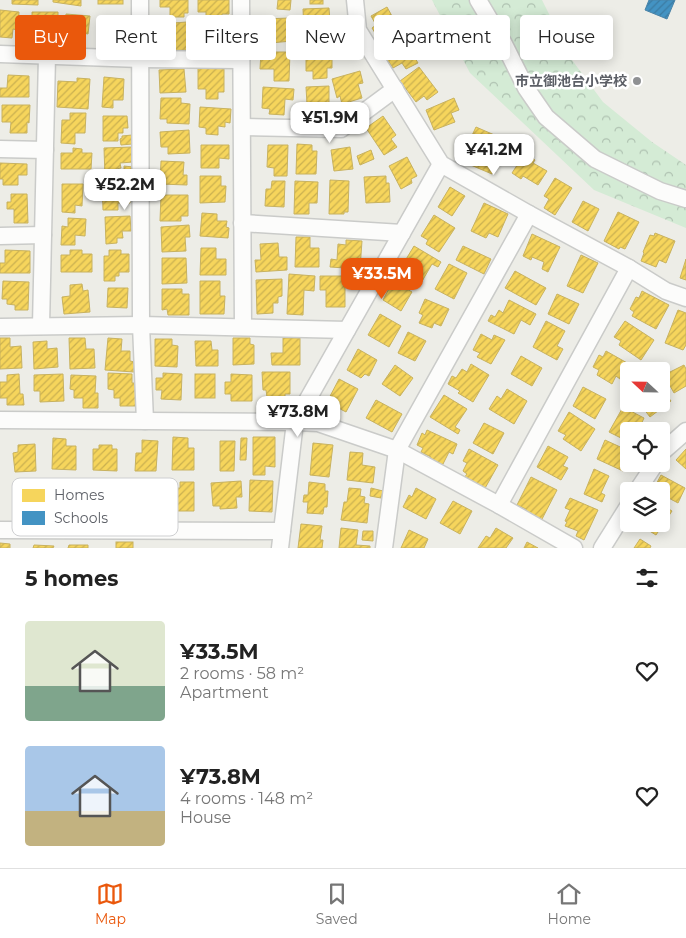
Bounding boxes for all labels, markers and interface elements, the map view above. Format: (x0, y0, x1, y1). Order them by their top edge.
chip: Buy (15, 15, 86, 60)
chip: Rent (96, 15, 176, 60)
chip: Filters (186, 15, 276, 60)
chip: New (286, 15, 364, 60)
chip: Apartment (374, 15, 510, 60)
chip: House (520, 15, 613, 60)
place label: 市立御池台小学校 (515, 72, 627, 90)
marker: 市立御池台小学校 (631, 75, 643, 87)
pin: ¥51.9M (289, 102, 371, 144)
text: ¥51.9M (301, 108, 359, 127)
pin: ¥41.2M (453, 134, 535, 176)
text: ¥41.2M (465, 140, 523, 159)
pin: ¥52.2M (84, 168, 166, 211)
text: ¥52.2M (95, 175, 155, 194)
pin: ¥33.5M (341, 258, 423, 300)
text: ¥33.5M (352, 264, 412, 283)
north arrow (620, 362, 670, 412)
map controls (620, 362, 670, 532)
pin: ¥73.8M (257, 396, 339, 438)
text: ¥73.8M (267, 402, 329, 421)
button: locate (620, 422, 670, 472)
legend (12, 478, 178, 536)
button: layers (620, 482, 670, 532)
text: Homes (54, 486, 104, 504)
text: Schools (54, 509, 108, 527)
icon: filters (633, 564, 661, 592)
text: 5 homes (25, 566, 118, 591)
text: ¥33.5M (180, 639, 258, 664)
icon: home (65, 641, 125, 701)
icon: heart (633, 657, 661, 685)
text: 2 rooms · 58 m² (180, 664, 304, 683)
text: Apartment (180, 683, 269, 702)
text: ¥73.8M (180, 764, 261, 789)
icon: home (65, 766, 125, 826)
icon: heart (633, 782, 661, 810)
text: 4 rooms · 148 m² (180, 789, 313, 808)
text: House (180, 808, 231, 827)
tab: Map (95, 880, 126, 928)
tab: Saved (316, 880, 358, 928)
tab: Home (548, 880, 591, 928)

